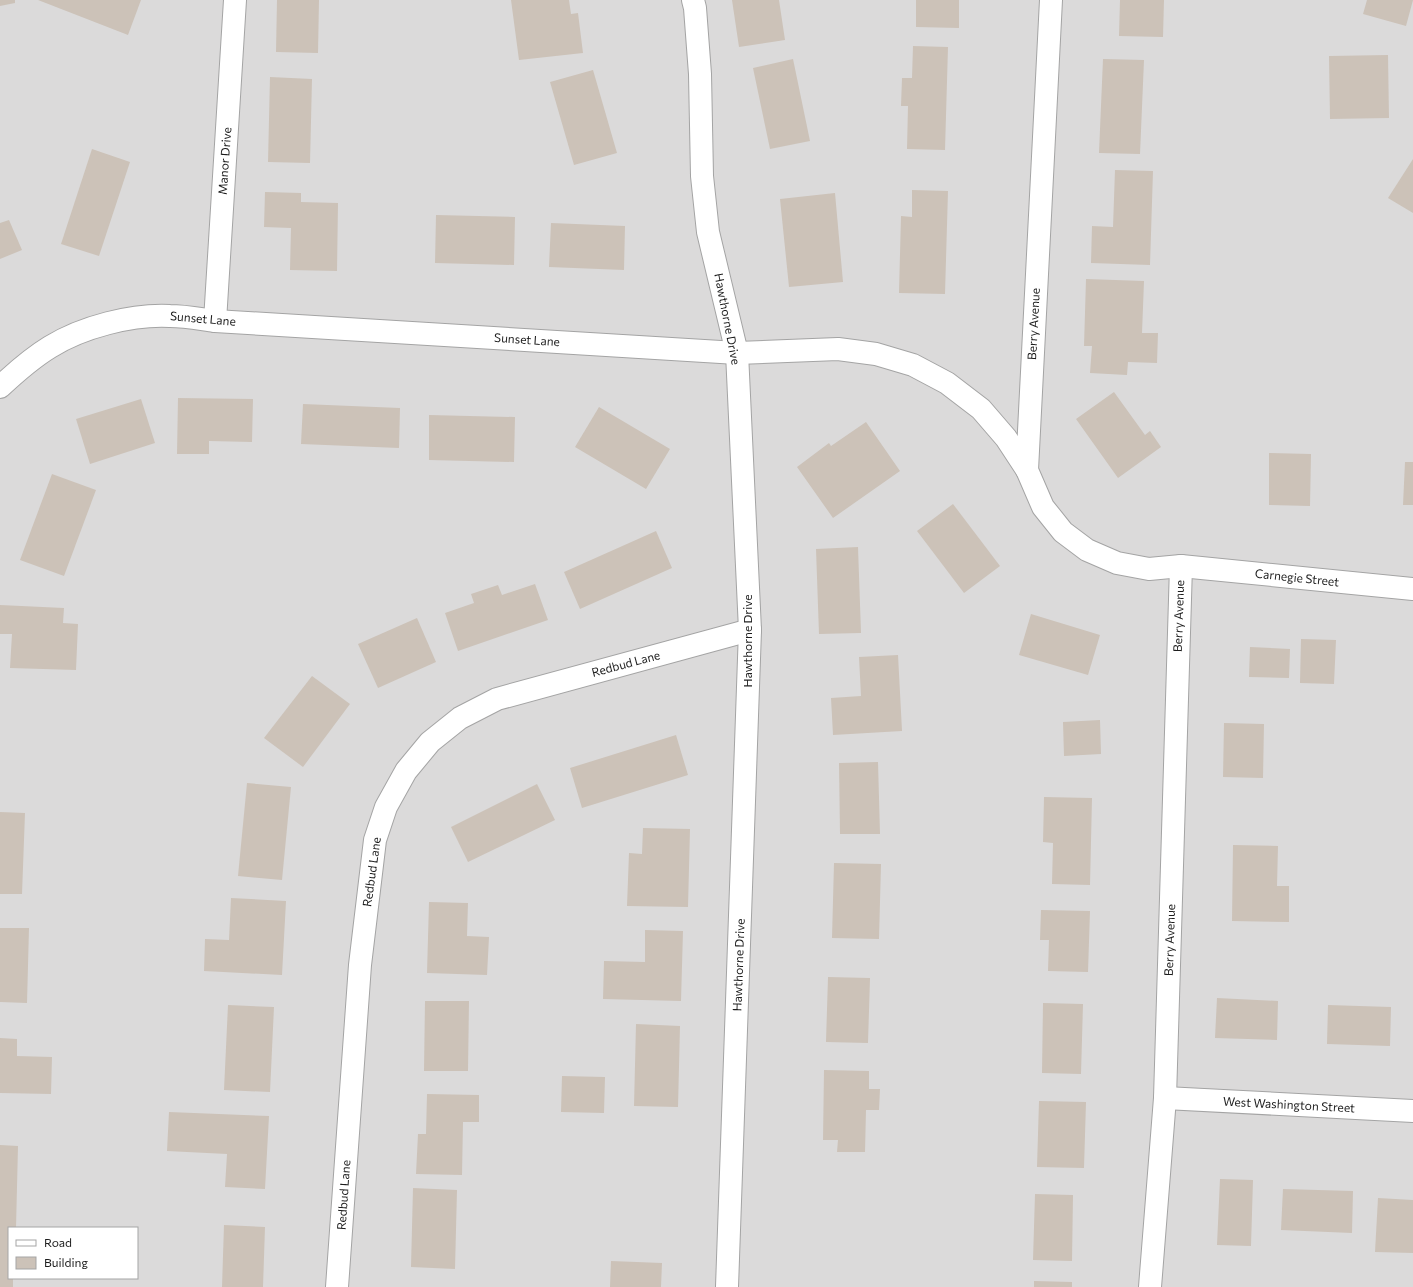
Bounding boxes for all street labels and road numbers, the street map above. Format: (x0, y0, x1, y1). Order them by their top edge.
street label: Manor Drive (215, 127, 233, 195)
street label: Hawthorne Drive (712, 272, 744, 366)
street label: Berry Avenue (1024, 288, 1042, 360)
street label: Sunset Lane (170, 308, 237, 328)
street label: Sunset Lane (494, 330, 560, 348)
street label: Carnegie Street (1254, 566, 1340, 588)
street label: Berry Avenue (1170, 580, 1186, 652)
street label: Hawthorne Drive (740, 595, 754, 688)
street label: Redbud Lane (590, 647, 662, 679)
street label: Redbud Lane (359, 836, 383, 908)
street label: Berry Avenue (1161, 904, 1177, 976)
street label: Hawthorne Drive (729, 918, 747, 1012)
street label: West Washington Street (1223, 1094, 1355, 1114)
street label: Redbud Lane (334, 1159, 352, 1230)

